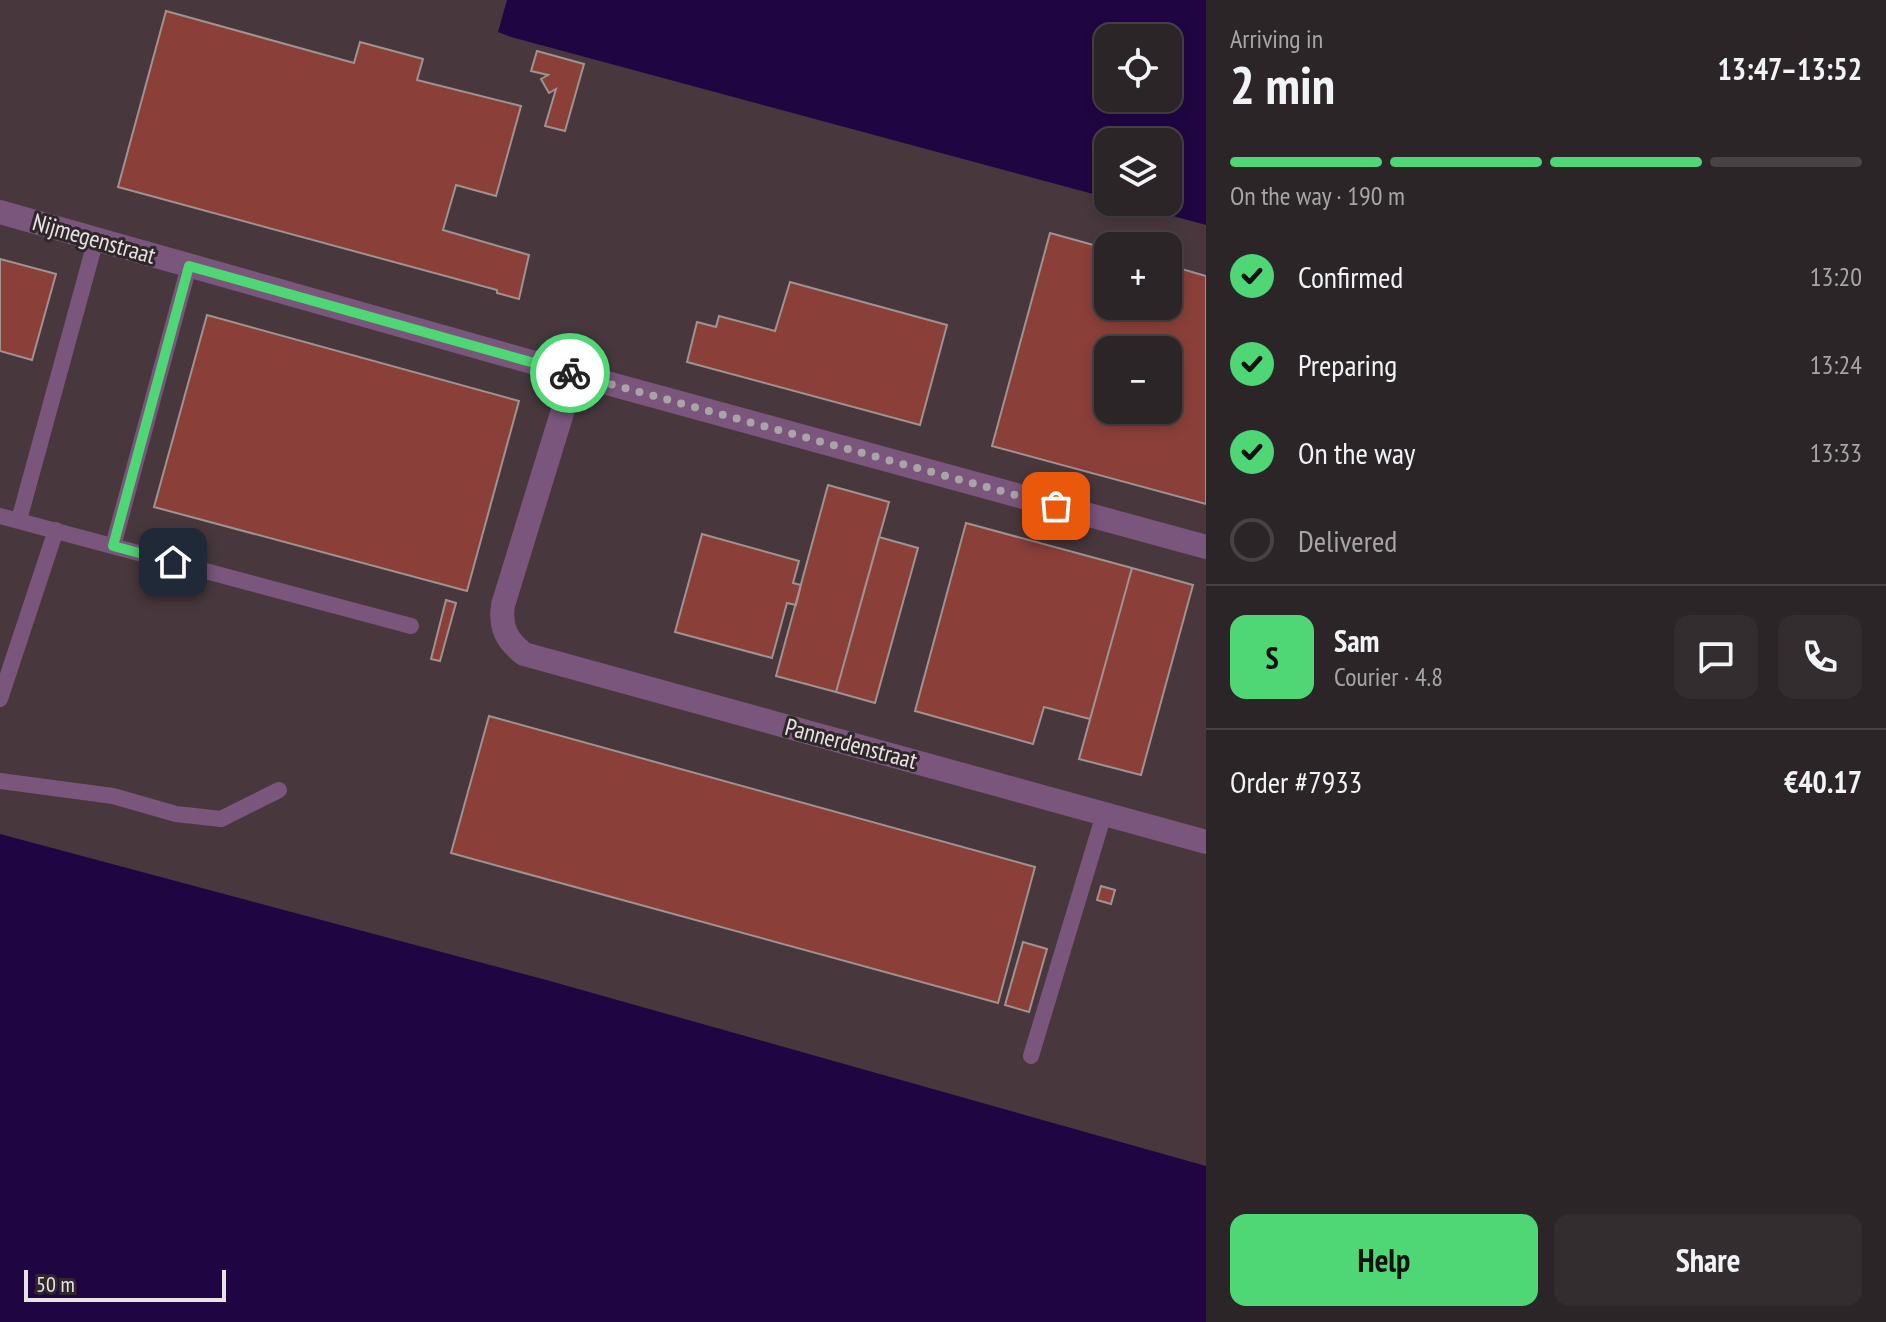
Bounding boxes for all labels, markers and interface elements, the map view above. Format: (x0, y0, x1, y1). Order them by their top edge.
text: Arriving in (1230, 22, 1323, 55)
map controls (1094, 24, 1182, 424)
button: locate (1094, 24, 1182, 112)
text: 13:47–13:52 (1718, 49, 1862, 88)
text: 2 min (1230, 51, 1335, 118)
button: layers (1094, 128, 1182, 216)
text: On the way · 190 m (1230, 179, 1405, 212)
street label: Nijmegenstraat (29, 206, 160, 271)
button: + (1094, 232, 1182, 320)
icon: check (1230, 254, 1274, 298)
text: Confirmed (1298, 257, 1403, 296)
text: 13:20 (1810, 260, 1862, 293)
courier (530, 333, 610, 413)
button: − (1094, 336, 1182, 424)
icon: check (1230, 342, 1274, 386)
text: Preparing (1298, 345, 1397, 384)
text: 13:24 (1810, 348, 1862, 381)
icon: bike (548, 351, 592, 395)
icon: check (1230, 430, 1274, 474)
text: On the way (1298, 433, 1415, 472)
text: 13:33 (1810, 436, 1862, 469)
pin (1022, 472, 1090, 540)
icon: bag (1034, 484, 1078, 528)
text: Delivered (1298, 521, 1397, 560)
pin (139, 528, 207, 596)
icon: home (151, 540, 195, 584)
button: chat (1674, 615, 1758, 699)
button: phone (1778, 615, 1862, 699)
text: Sam (1334, 621, 1379, 660)
text: S (1265, 638, 1279, 677)
text: Courier · 4.8 (1334, 660, 1443, 693)
street label: Pannerdenstraat (782, 711, 921, 776)
text: Order #7933 (1230, 762, 1362, 801)
text: €40.17 (1784, 762, 1862, 801)
button: Help (1230, 1214, 1538, 1306)
button: Share (1554, 1214, 1862, 1306)
scale bar (24, 1266, 226, 1302)
text: 50 m (36, 1270, 75, 1298)

